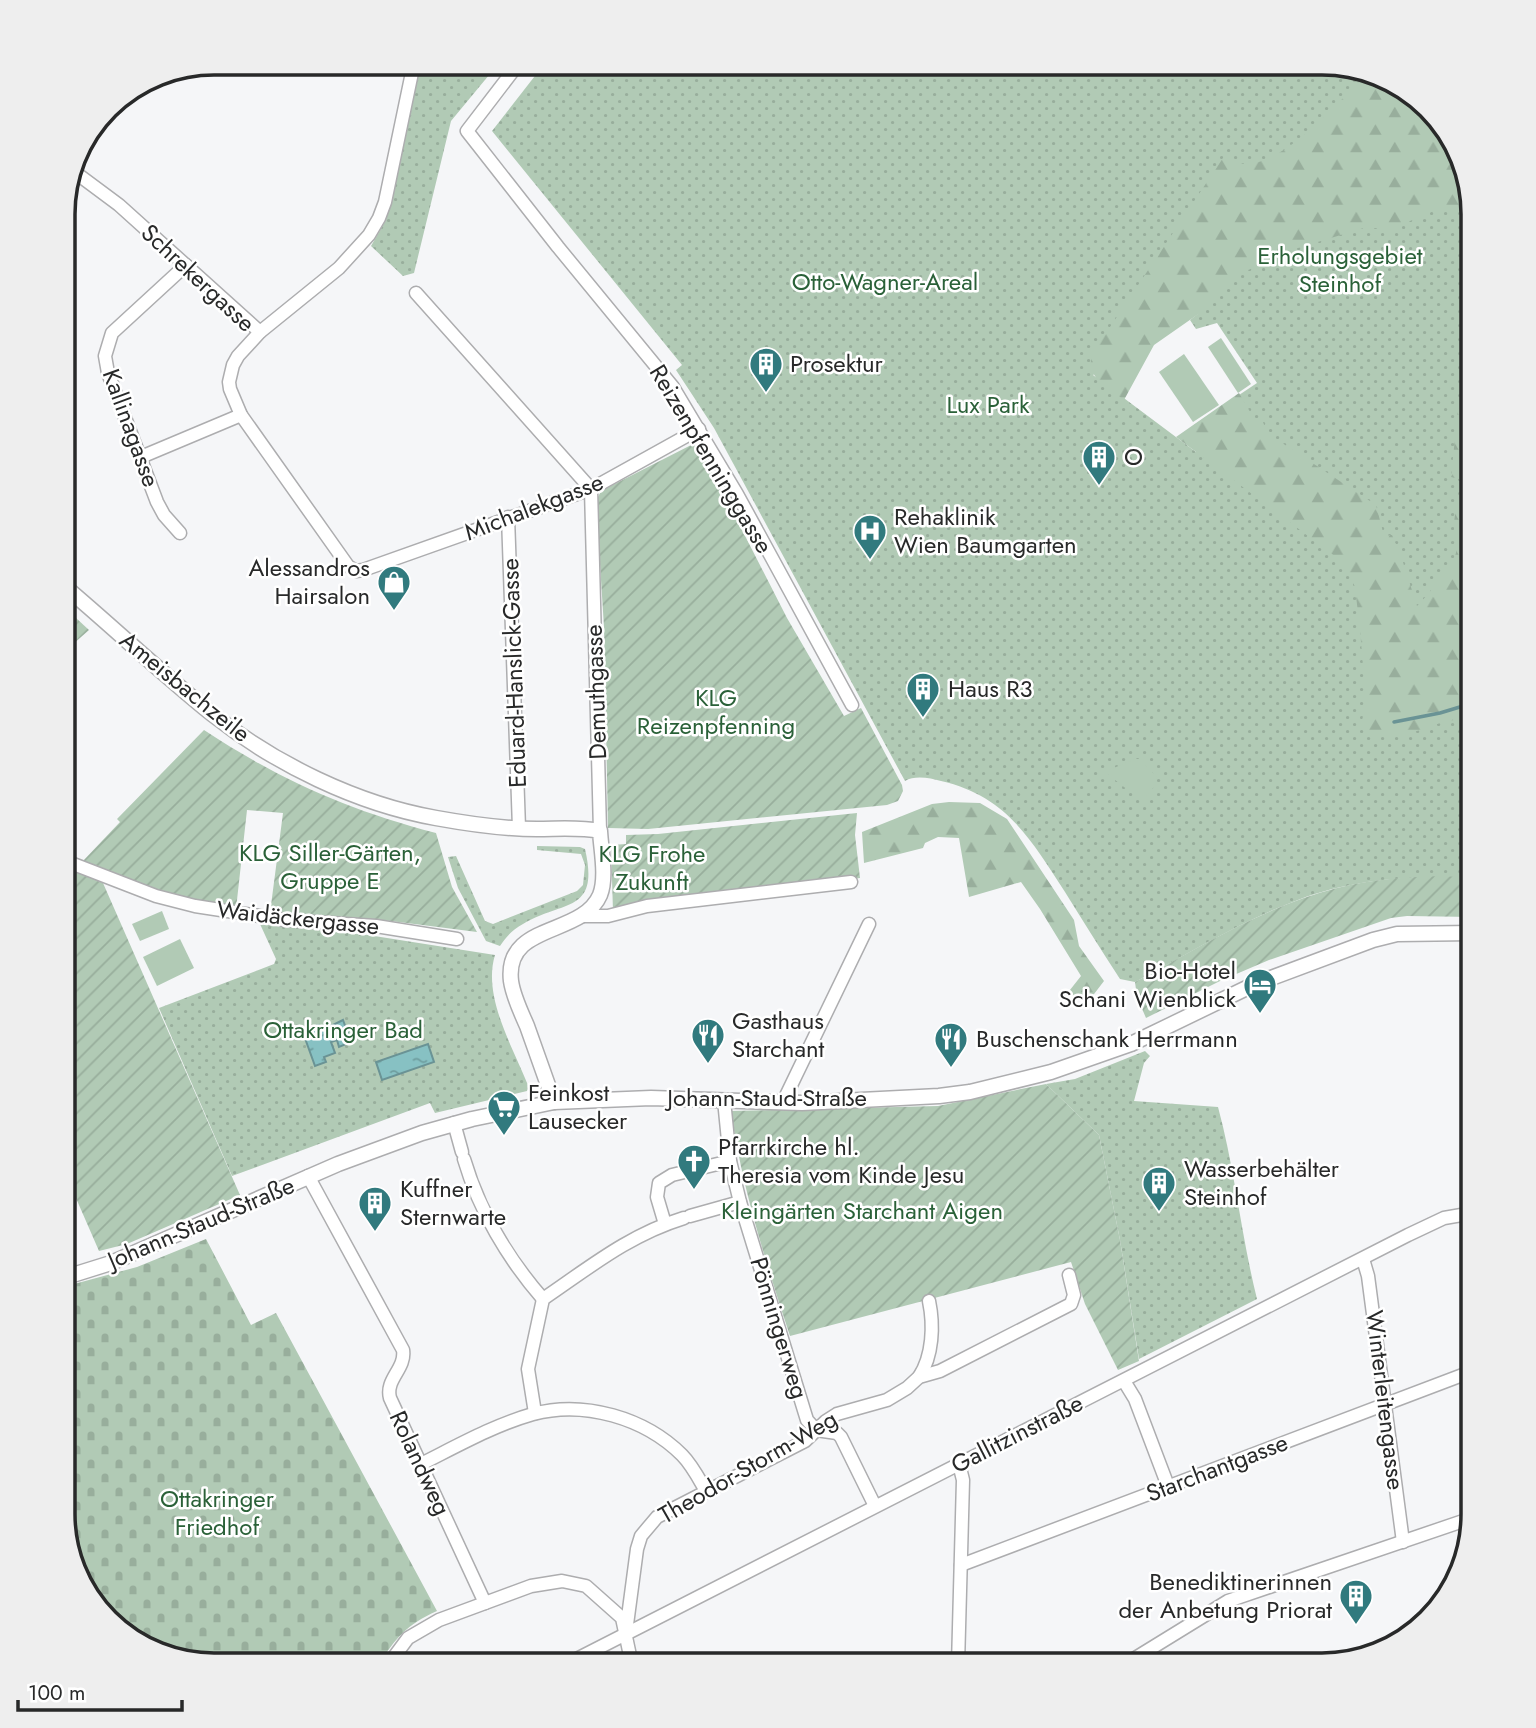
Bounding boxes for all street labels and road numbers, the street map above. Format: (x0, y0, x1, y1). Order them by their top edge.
street label: Schrekergasse (133, 215, 263, 340)
street label: Reizenpfenninggasse (641, 357, 782, 560)
street label: Kallinagasse (94, 364, 169, 492)
street label: Michalekgasse (459, 464, 608, 549)
street label: Eduard-Hanslick-Gasse (492, 558, 535, 788)
street label: Ameisbachzeile (112, 623, 258, 750)
street label: Demuthgasse (576, 624, 615, 760)
street label: Waidäckergasse (215, 892, 381, 943)
street label: Johann-Staud-Straße (664, 1080, 867, 1115)
street label: Johann-Staud-Straße (99, 1167, 300, 1279)
street label: Pönningerweg (741, 1253, 818, 1403)
street label: Winterleitengasse (1357, 1308, 1414, 1492)
street label: Gallitzinstraße (945, 1385, 1089, 1482)
street label: Theodor-Storm-Weg (652, 1401, 844, 1532)
street label: Rolandweg (381, 1405, 460, 1521)
street label: Starchantgasse (1141, 1424, 1293, 1511)

